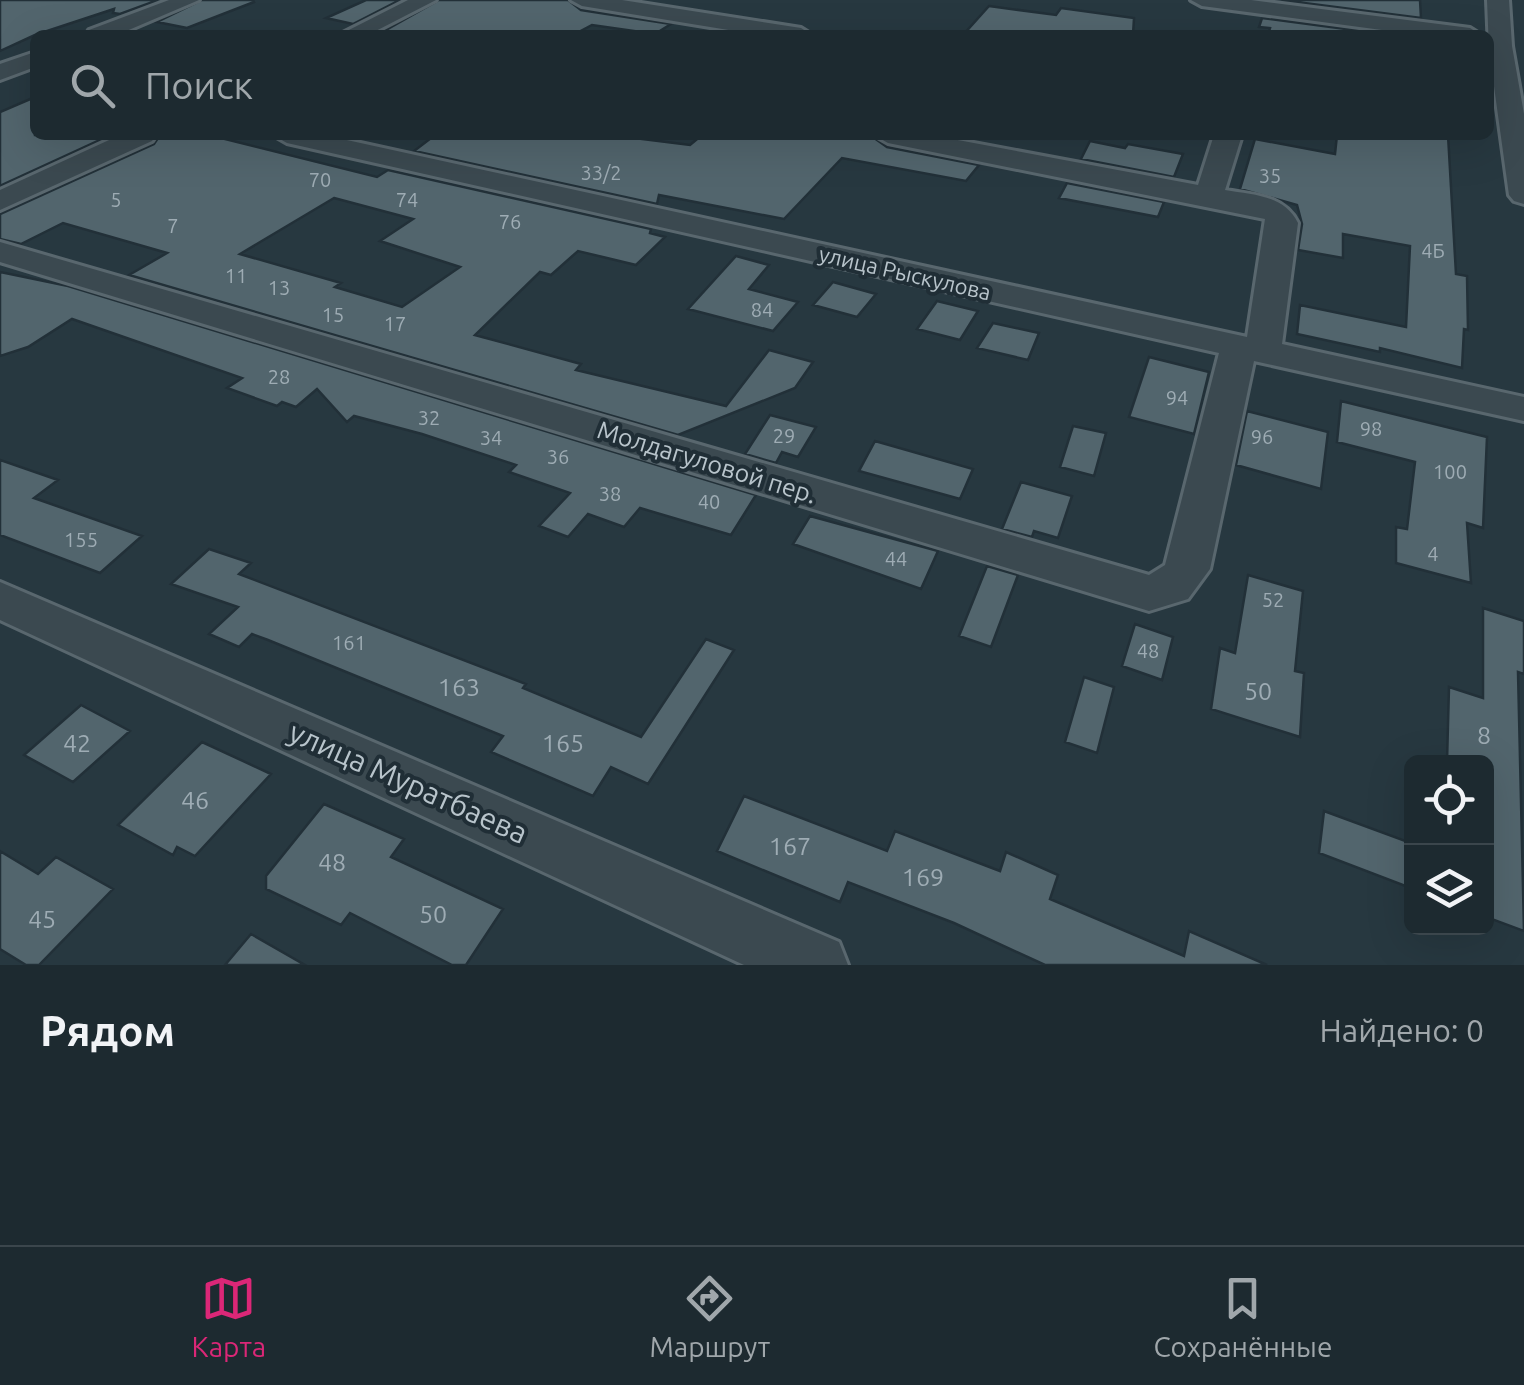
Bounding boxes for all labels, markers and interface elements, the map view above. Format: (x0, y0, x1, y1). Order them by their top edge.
search box (30, 30, 1494, 140)
icon: search (65, 58, 120, 113)
text: Поиск (145, 64, 253, 106)
house number: 33/2 (580, 161, 622, 184)
house number: 35 (1259, 164, 1281, 187)
house number: 70 (309, 168, 331, 191)
house number: 5 (110, 188, 122, 211)
house number: 74 (396, 188, 418, 211)
house number: 76 (499, 210, 521, 233)
house number: 7 (167, 214, 179, 237)
house number: 4Б (1421, 239, 1445, 262)
street label: улица Рыскулова (817, 241, 994, 304)
house number: 11 (225, 264, 247, 287)
house number: 13 (268, 276, 290, 299)
house number: 84 (751, 298, 773, 321)
house number: 15 (322, 303, 344, 326)
house number: 17 (384, 312, 406, 335)
house number: 28 (268, 365, 290, 388)
house number: 94 (1166, 386, 1188, 409)
house number: 32 (418, 406, 440, 429)
street label: Молдагуловой пер. (594, 415, 820, 509)
house number: 98 (1360, 417, 1382, 440)
house number: 29 (773, 424, 795, 447)
house number: 96 (1251, 425, 1273, 448)
house number: 34 (480, 426, 502, 449)
house number: 36 (547, 445, 569, 468)
house number: 100 (1433, 460, 1467, 483)
house number: 38 (599, 482, 621, 505)
house number: 40 (698, 490, 720, 513)
house number: 155 (64, 528, 98, 551)
house number: 4 (1427, 542, 1439, 565)
house number: 44 (885, 547, 907, 570)
house number: 52 (1262, 588, 1284, 611)
house number: 161 (332, 631, 366, 654)
house number: 48 (1137, 639, 1159, 662)
house number: 163 (438, 673, 480, 701)
house number: 50 (1244, 677, 1272, 705)
street label: улица Муратбаева (284, 714, 533, 850)
house number: 8 (1477, 721, 1491, 749)
house number: 42 (63, 729, 91, 757)
house number: 165 (542, 729, 584, 757)
map controls (1404, 755, 1494, 935)
button: locate (1404, 755, 1494, 845)
house number: 46 (181, 786, 209, 814)
house number: 167 (769, 832, 811, 860)
button: layers (1404, 845, 1494, 935)
house number: 48 (318, 848, 346, 876)
house number: 169 (902, 863, 944, 891)
house number: 50 (419, 900, 447, 928)
house number: 45 (28, 905, 56, 933)
text: Рядом (40, 1007, 175, 1054)
text: Найдено: 0 (1319, 1012, 1484, 1048)
tab: Карта (192, 1271, 266, 1362)
tab: Маршрут (649, 1271, 770, 1362)
tab: Сохранённые (1153, 1271, 1332, 1362)

